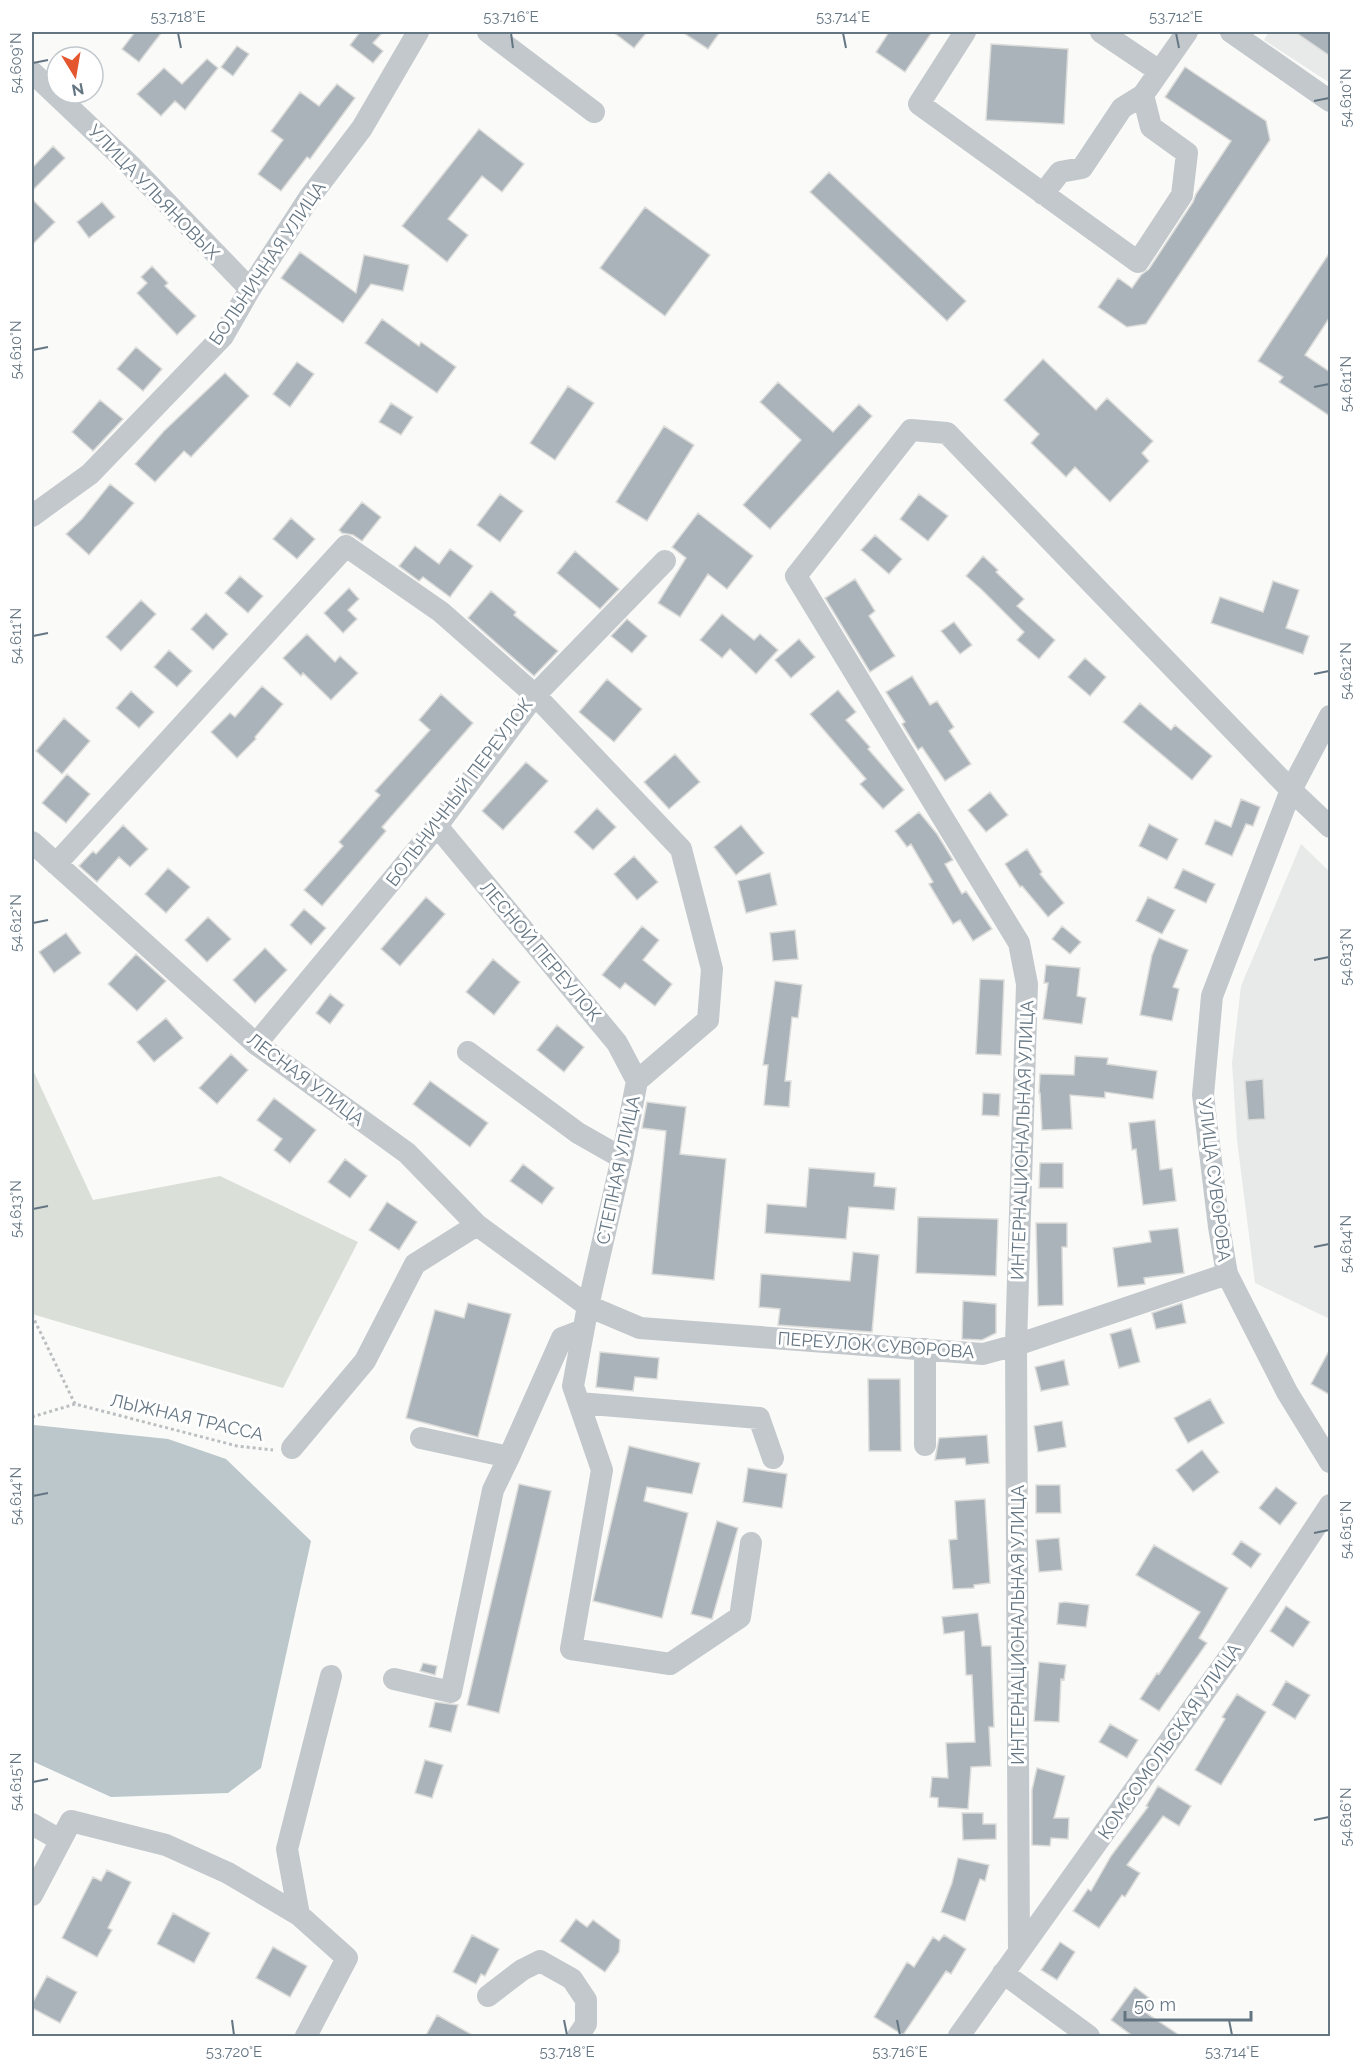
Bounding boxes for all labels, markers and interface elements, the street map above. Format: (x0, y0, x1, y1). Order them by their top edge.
text: 53.718°E (150, 8, 206, 26)
text: 53.716°E (483, 8, 539, 26)
text: 53.714°E (816, 8, 870, 26)
text: 53.712°E (1149, 8, 1203, 26)
text: 54.609°N (7, 32, 25, 94)
north arrow (45, 45, 105, 105)
text: 54.610°N (1337, 68, 1355, 128)
text: N (70, 79, 86, 100)
street label: УЛИЦА УЛЬЯНОВЫХ (84, 120, 224, 264)
street label: БОЛЬНИЧНАЯ УЛИЦА (204, 177, 330, 349)
text: 54.610°N (7, 320, 25, 380)
text: 54.611°N (1337, 356, 1355, 412)
text: 54.611°N (7, 608, 25, 664)
text: 54.612°N (1337, 642, 1355, 700)
street label: БОЛЬНИЧНЫЙ ПЕРЕУЛОК (381, 694, 537, 890)
street label: ЛЕСНОЙ ПЕРЕУЛОК (476, 877, 606, 1025)
text: 54.612°N (7, 894, 25, 952)
text: 54.613°N (1337, 928, 1355, 986)
street label: ИНТЕРНАЦИОНАЛЬНАЯ УЛИЦА (1007, 1000, 1037, 1280)
street label: ЛЕСНАЯ УЛИЦА (243, 1028, 369, 1130)
street label: СТЕПНАЯ УЛИЦА (592, 1094, 644, 1246)
street label: УЛИЦА СУВОРОВА (1195, 1097, 1235, 1263)
text: 54.613°N (7, 1180, 25, 1238)
text: 54.614°N (1337, 1215, 1355, 1273)
street label: ПЕРЕУЛОК СУВОРОВА (777, 1328, 975, 1362)
street label: ЛЫЖНАЯ ТРАССА (108, 1389, 266, 1445)
text: 54.614°N (7, 1467, 25, 1525)
street label: ИНТЕРНАЦИОНАЛЬНАЯ УЛИЦА (1007, 1485, 1028, 1765)
text: 54.615°N (1337, 1501, 1355, 1559)
street label: КОМСОМОЛЬСКАЯ УЛИЦА (1093, 1639, 1245, 1843)
text: 54.615°N (7, 1753, 25, 1811)
text: 54.616°N (1337, 1787, 1355, 1847)
scale bar (1125, 1984, 1251, 2022)
text: 50 m (1134, 1994, 1176, 2015)
text: 53.720°E (206, 2043, 262, 2061)
text: 53.718°E (539, 2043, 595, 2061)
text: 53.716°E (872, 2043, 928, 2061)
text: 53.714°E (1205, 2043, 1259, 2061)

